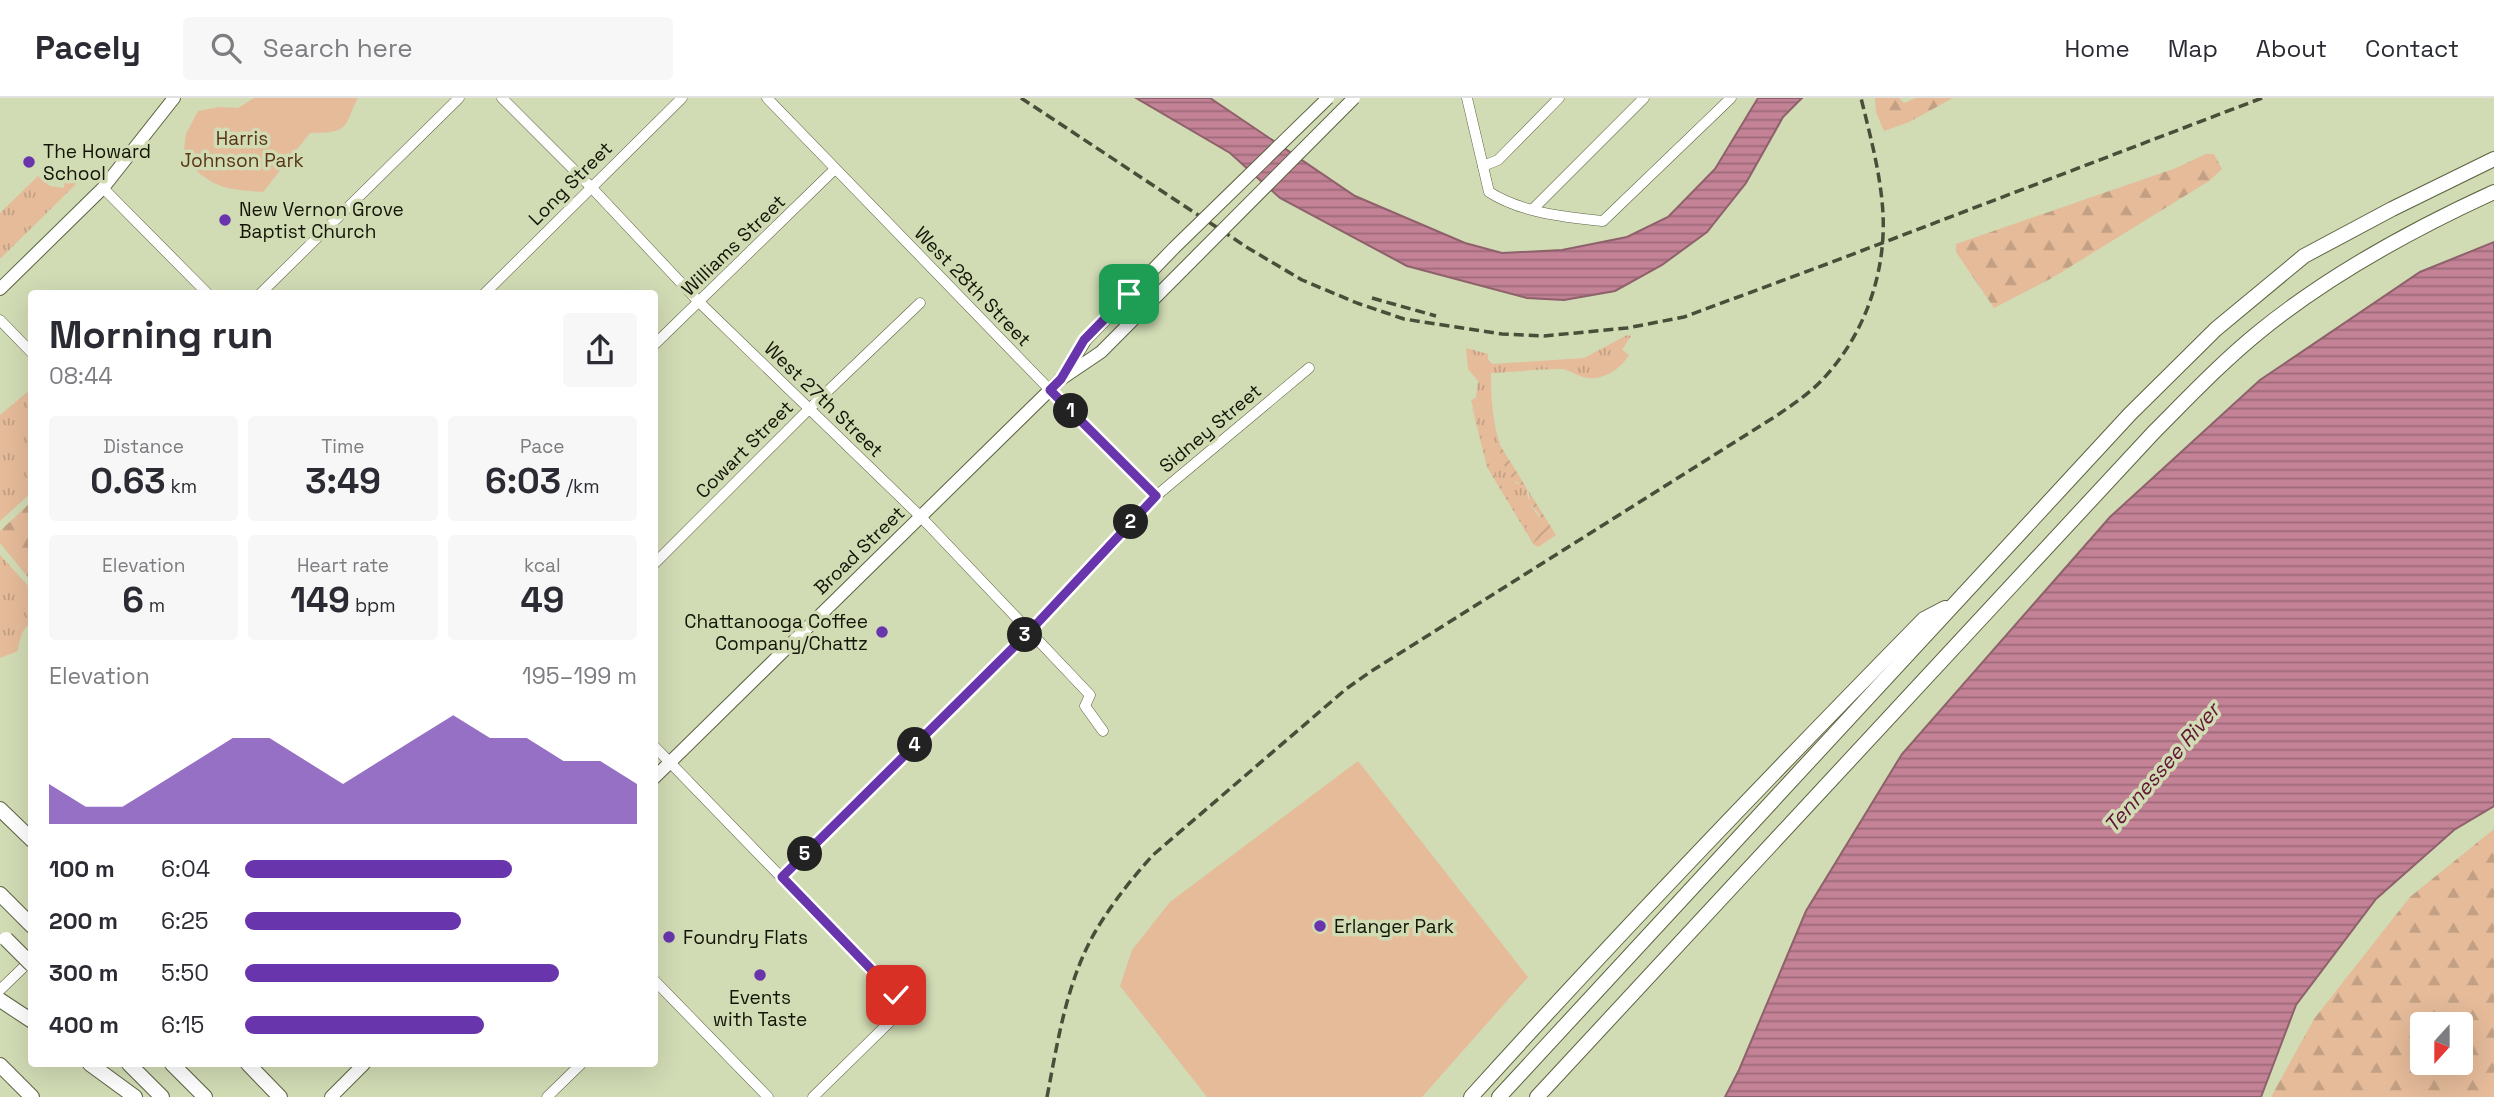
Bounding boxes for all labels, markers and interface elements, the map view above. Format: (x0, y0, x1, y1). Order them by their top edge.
search box (183, 17, 673, 80)
text: Pacely (35, 27, 141, 69)
icon: search (207, 29, 245, 67)
text: Search here (263, 31, 413, 65)
text: Home (2064, 33, 2130, 64)
text: Map (2168, 33, 2218, 64)
text: About (2256, 33, 2327, 64)
text: Contact (2365, 33, 2459, 64)
park label: Harris Johnson Park (180, 126, 304, 173)
street label: Long Street (523, 136, 618, 231)
place label: The Howard School (43, 139, 151, 186)
marker: The Howard School (21, 154, 37, 170)
street label: Williams Street (676, 189, 791, 301)
place label: New Vernon Grove Baptist Church (239, 197, 404, 244)
marker: New Vernon Grove Baptist Church (217, 212, 233, 228)
street label: West 28th Street (909, 221, 1036, 352)
pin (1099, 264, 1159, 324)
icon: arrive (1110, 275, 1148, 313)
text: Morning run (49, 311, 274, 359)
button: share (563, 313, 637, 387)
street label: West 27th Street (759, 336, 889, 463)
text: 08:44 (49, 361, 113, 391)
street label: Sidney Street (1154, 378, 1267, 478)
pin: 1 (1054, 394, 1088, 428)
street label: Cowart Street (690, 395, 799, 504)
text: 1 (1066, 398, 1075, 423)
text: Distance (103, 434, 184, 459)
text: Time (321, 434, 365, 459)
text: Pace (520, 434, 565, 459)
text: 0.63 (90, 459, 166, 503)
text: 3:49 (305, 459, 381, 503)
text: 6:03 (485, 459, 561, 503)
text: km (166, 474, 197, 499)
text: /km (561, 474, 600, 499)
street label: Broad Street (809, 501, 910, 600)
pin: 2 (1114, 504, 1148, 540)
text: 2 (1125, 509, 1136, 534)
text: Elevation (102, 553, 185, 578)
text: Heart rate (297, 553, 389, 578)
text: kcal (524, 553, 561, 578)
text: 6 (122, 578, 144, 622)
text: 149 (290, 578, 350, 622)
text: 49 (520, 578, 564, 622)
text: m (144, 593, 165, 618)
text: bpm (350, 593, 396, 618)
place label: Chattanooga Coffee Company/Chattz (684, 609, 868, 656)
pin: 3 (1007, 618, 1042, 652)
text: 3 (1019, 622, 1030, 647)
marker: Chattanooga Coffee Company/Chattz (874, 624, 890, 640)
text: Elevation (49, 661, 150, 691)
text: 195–199 m (522, 661, 637, 691)
water label: Tennessee River (2098, 696, 2227, 838)
pin: 4 (898, 728, 932, 762)
text: 4 (908, 732, 921, 757)
pin: 5 (788, 836, 822, 872)
text: 5 (799, 841, 810, 866)
text: 100 m (49, 854, 115, 884)
text: 6:04 (161, 854, 210, 884)
text: 200 m (49, 906, 118, 936)
text: 6:25 (161, 906, 209, 936)
place label: Erlanger Park (1334, 914, 1454, 939)
marker: Erlanger Park (1312, 918, 1328, 934)
place label: Foundry Flats (683, 925, 808, 950)
marker: Foundry Flats (661, 929, 677, 945)
text: 300 m (49, 958, 118, 988)
text: 5:50 (161, 958, 209, 988)
pin (866, 965, 926, 1025)
marker: Events with Taste (752, 967, 768, 983)
icon: check (877, 976, 915, 1014)
place label: Events with Taste (713, 985, 807, 1032)
text: 400 m (49, 1010, 119, 1040)
text: 6:15 (161, 1010, 204, 1040)
north arrow (2410, 1012, 2473, 1074)
map controls (2410, 1012, 2473, 1075)

